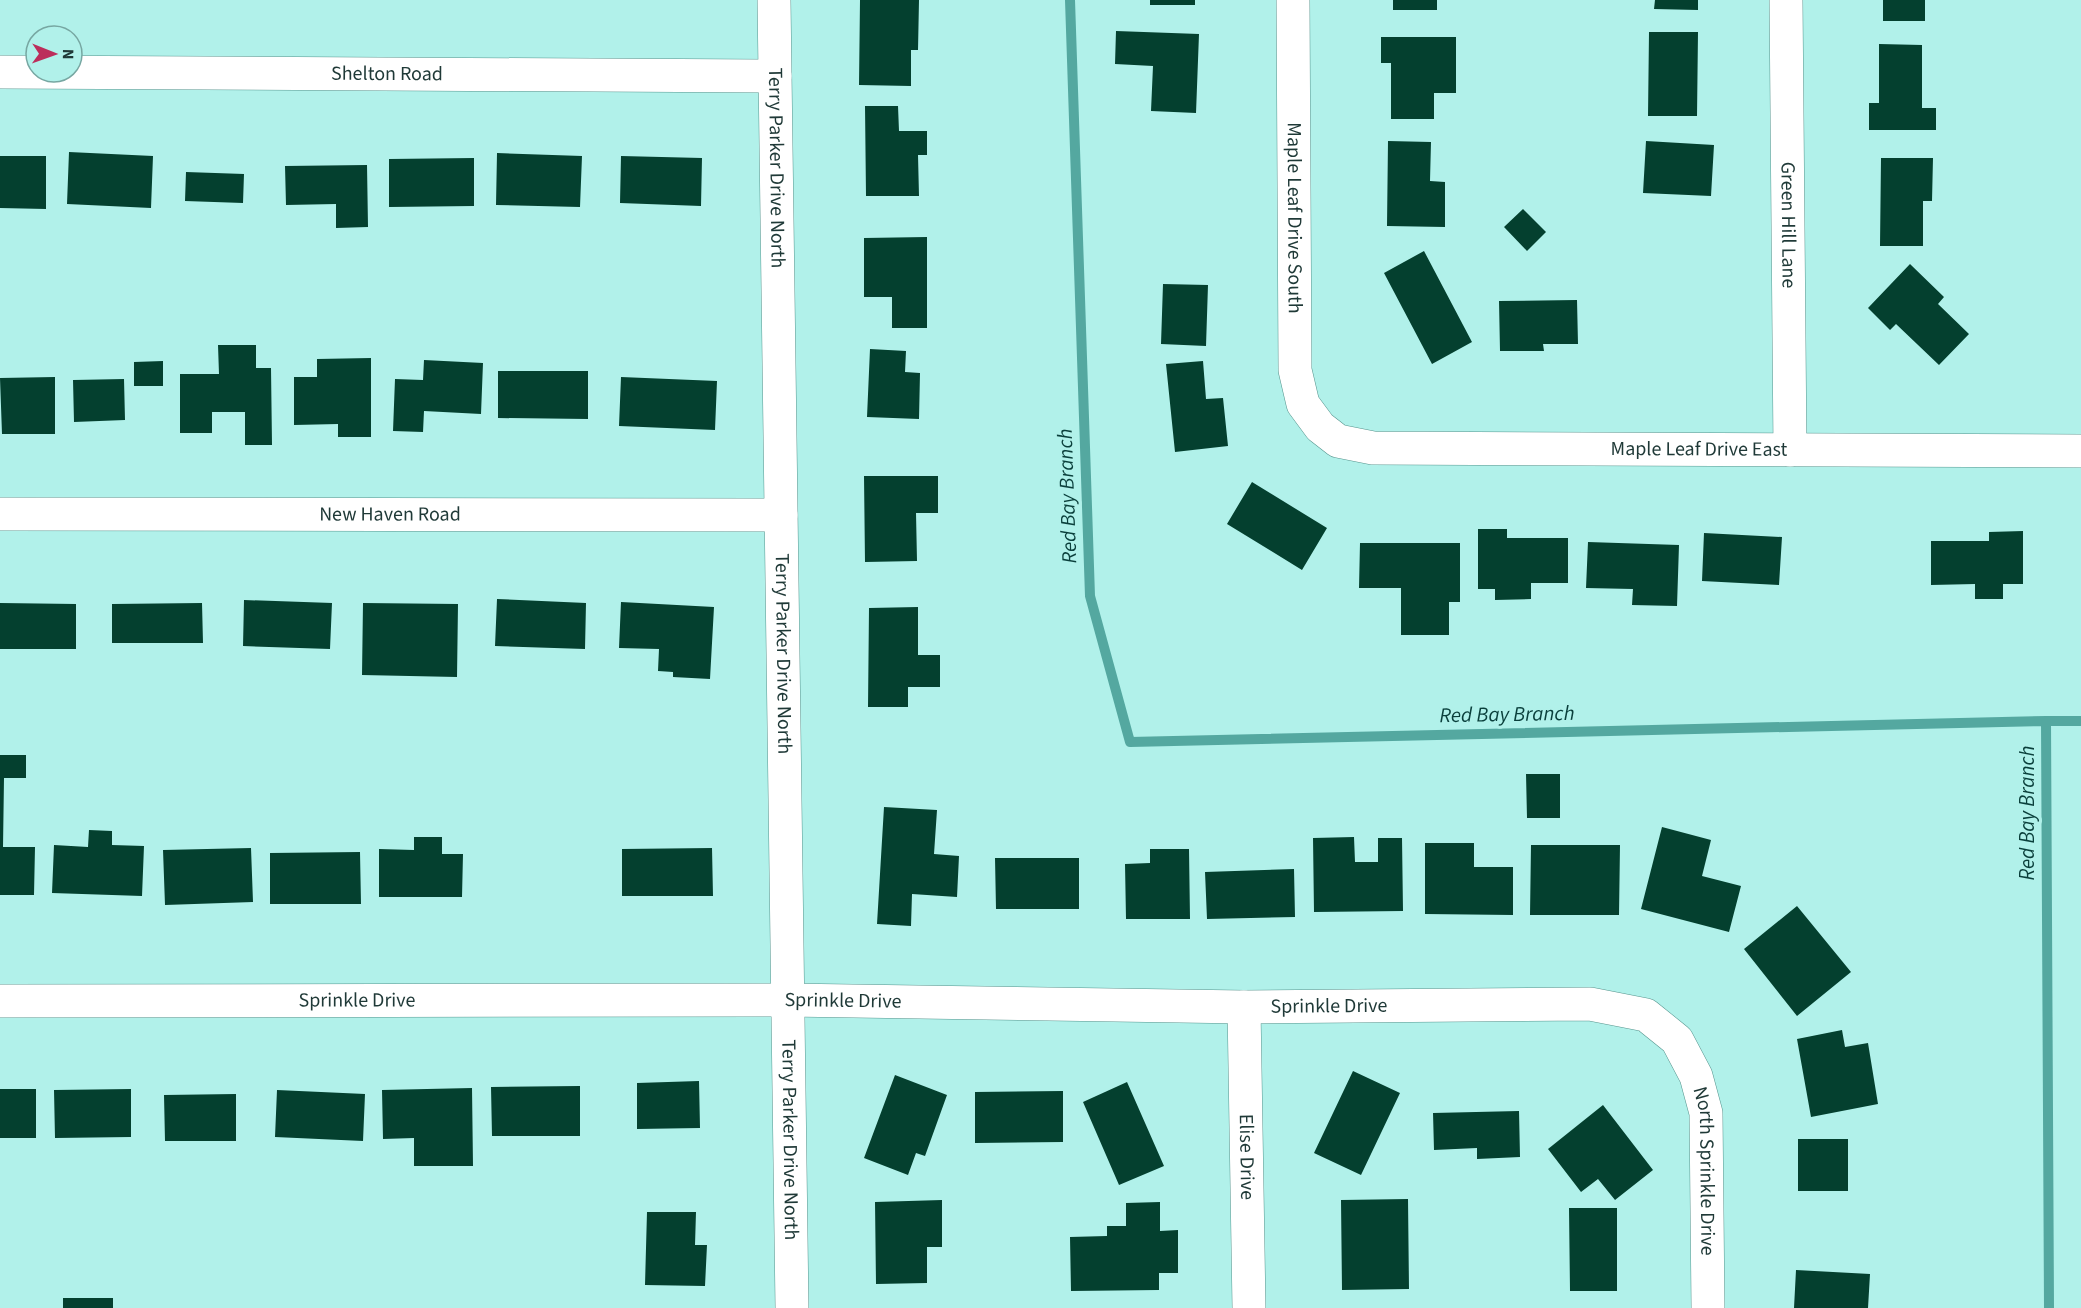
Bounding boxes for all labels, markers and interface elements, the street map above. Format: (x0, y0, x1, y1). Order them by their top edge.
north arrow (24, 24, 84, 84)
text: N (57, 49, 79, 60)
street label: Shelton Road (331, 60, 443, 88)
street label: Terry Parker Drive North (761, 67, 792, 269)
street label: Maple Leaf Drive South (1280, 122, 1309, 314)
street label: Green Hill Lane (1773, 161, 1803, 289)
water label: Red Bay Branch (1050, 428, 1084, 564)
street label: Maple Leaf Drive East (1611, 435, 1788, 464)
street label: New Haven Road (319, 500, 461, 529)
street label: Terry Parker Drive North (768, 553, 798, 755)
water label: Red Bay Branch (1439, 698, 1575, 730)
water label: Red Bay Branch (2012, 745, 2042, 881)
street label: Sprinkle Drive (299, 986, 416, 1015)
street label: Sprinkle Drive (784, 986, 902, 1016)
street label: Sprinkle Drive (1270, 992, 1388, 1021)
street label: Terry Parker Drive North (774, 1039, 805, 1240)
street label: North Sprinkle Drive (1686, 1084, 1721, 1256)
street label: Elise Drive (1232, 1114, 1261, 1200)

